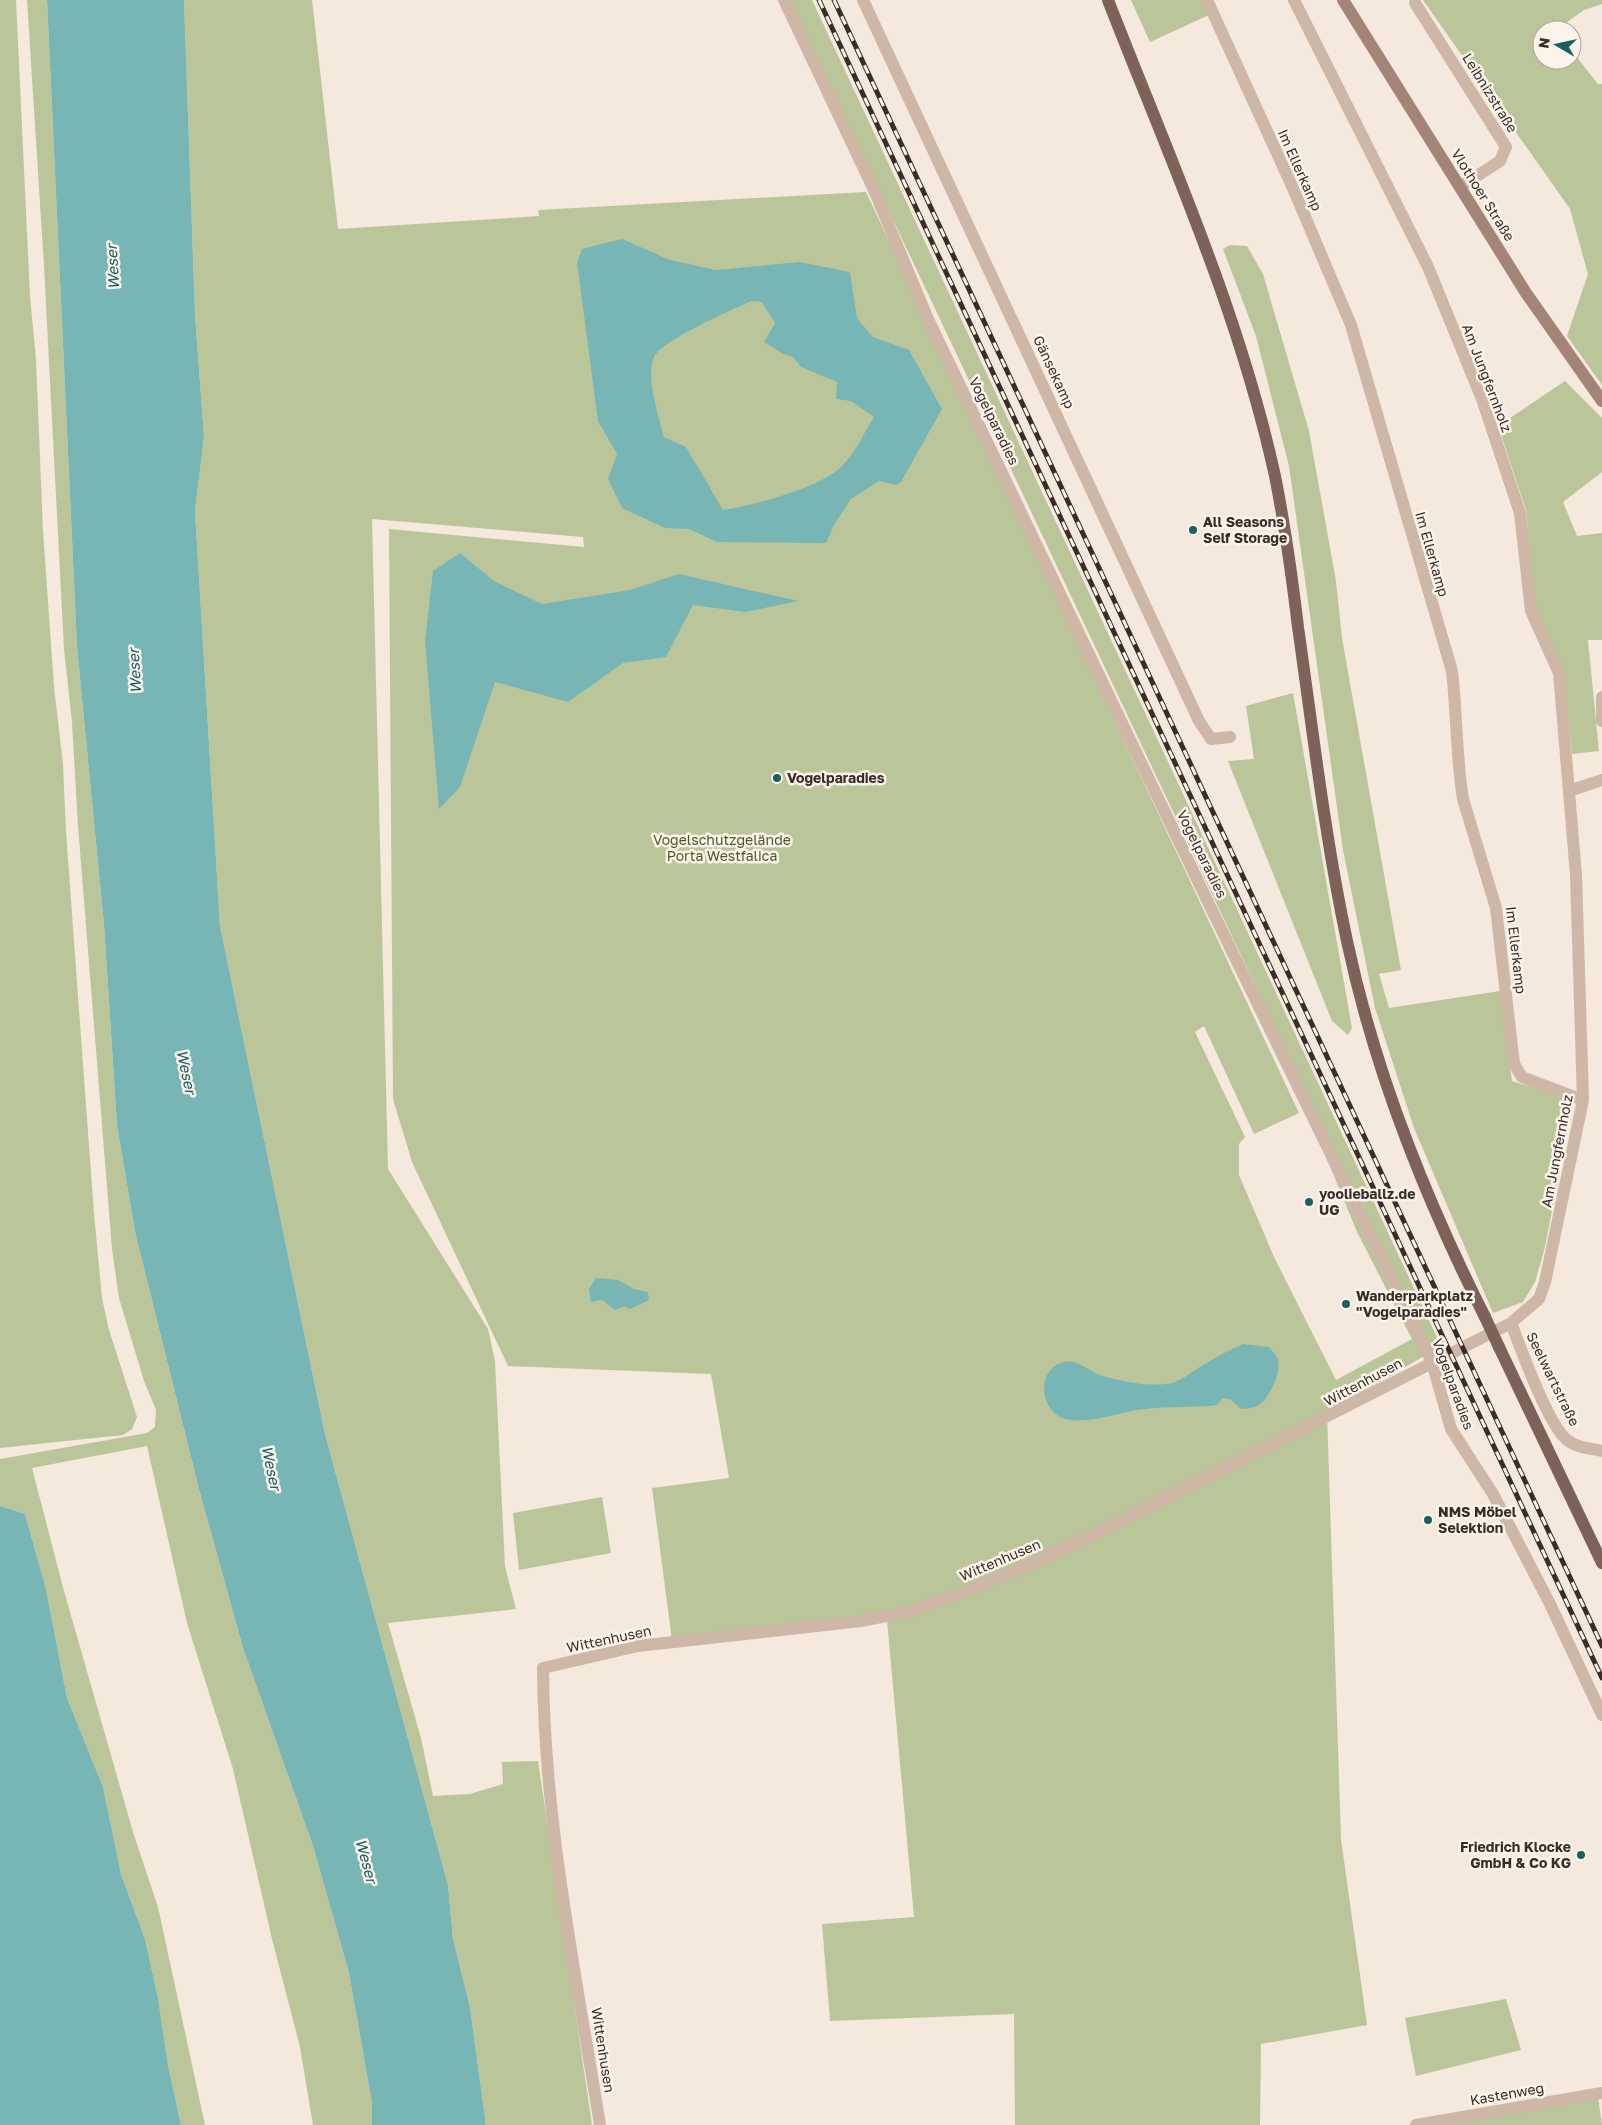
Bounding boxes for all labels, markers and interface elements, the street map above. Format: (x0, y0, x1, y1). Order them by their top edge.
north arrow (1532, 20, 1582, 70)
text: N (1534, 36, 1553, 49)
street label: Leibnizstraße (1459, 50, 1522, 136)
street label: Im Ellerkamp (1275, 126, 1326, 213)
street label: Vlothoer Straße (1448, 145, 1519, 244)
water label: Weser (102, 242, 122, 290)
street label: Am Jungfernholz (1459, 321, 1516, 434)
street label: Gänsekamp (1030, 333, 1079, 411)
street label: Vogelparadies (966, 374, 1023, 468)
street label: Im Ellerkamp (1412, 509, 1453, 598)
place label: All Seasons Self Storage (1203, 513, 1287, 546)
marker: All Seasons Self Storage (1187, 524, 1199, 536)
water label: Weser (124, 646, 144, 694)
place label: Vogelparadies (787, 769, 885, 786)
marker: Vogelparadies (771, 772, 783, 784)
street label: Vogelparadies (1174, 807, 1231, 901)
park label: Vogelschutzgelände Porta Westfalica (653, 831, 791, 864)
street label: Im Ellerkamp (1503, 905, 1530, 995)
water label: Weser (173, 1048, 201, 1098)
street label: Am Jungfernholz (1537, 1093, 1576, 1209)
place label: yoolieballz.de UG (1319, 1185, 1415, 1218)
marker: yoolieballz.de UG (1303, 1196, 1315, 1208)
place label: Wanderparkplatz "Vogelparadies" (1356, 1287, 1473, 1320)
marker: Wanderparkplatz "Vogelparadies" (1340, 1298, 1352, 1310)
street label: Seelwartstraße (1523, 1329, 1584, 1428)
street label: Vogelparadies (1429, 1336, 1478, 1432)
street label: Wittenhusen (1321, 1354, 1405, 1409)
water label: Weser (258, 1444, 286, 1494)
place label: NMS Möbel Selektion (1438, 1503, 1517, 1536)
marker: NMS Möbel Selektion (1422, 1514, 1434, 1526)
street label: Wittenhusen (957, 1535, 1043, 1584)
street label: Wittenhusen (565, 1621, 653, 1656)
water label: Weser (352, 1837, 382, 1887)
place label: Friedrich Klocke GmbH & Co KG (1460, 1838, 1571, 1871)
marker: Friedrich Klocke GmbH & Co KG (1575, 1849, 1587, 1861)
street label: Wittenhusen (588, 2006, 619, 2094)
street label: Kastenweg (1469, 2079, 1545, 2108)

